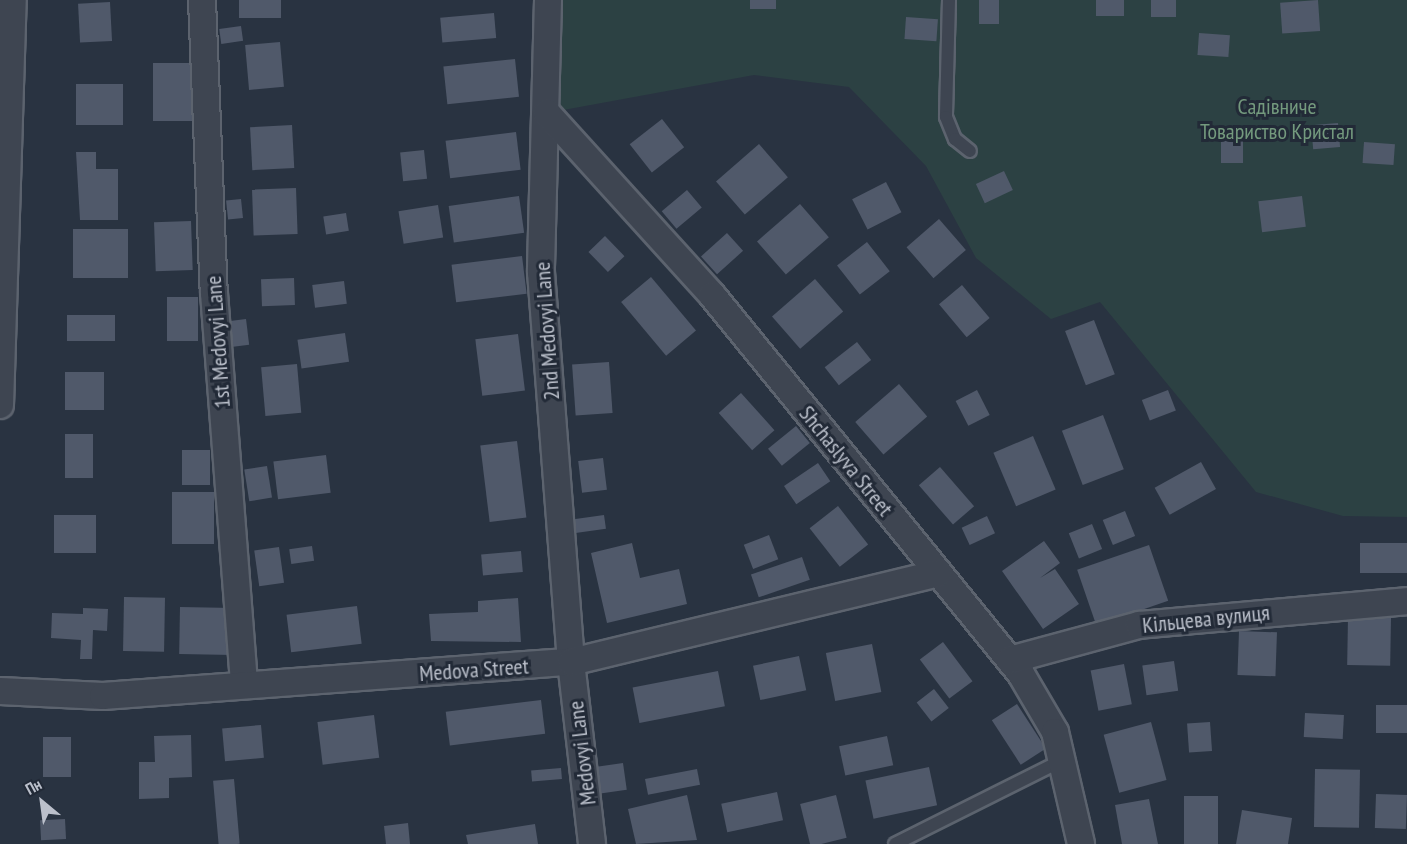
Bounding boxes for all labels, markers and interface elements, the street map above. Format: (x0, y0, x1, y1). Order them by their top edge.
park label: Садівниче Товариство Кристал (1200, 93, 1354, 144)
street label: 2nd Medovyi Lane (529, 261, 565, 401)
street label: 1st Medovyi Lane (200, 275, 236, 409)
street label: Shchaslyva Street (794, 401, 898, 521)
street label: Кільцева вулиця (1141, 599, 1271, 639)
street label: Medova Street (418, 653, 530, 687)
street label: Medovyi Lane (563, 699, 601, 807)
north arrow (12, 772, 72, 832)
text: Пн (22, 774, 45, 799)

